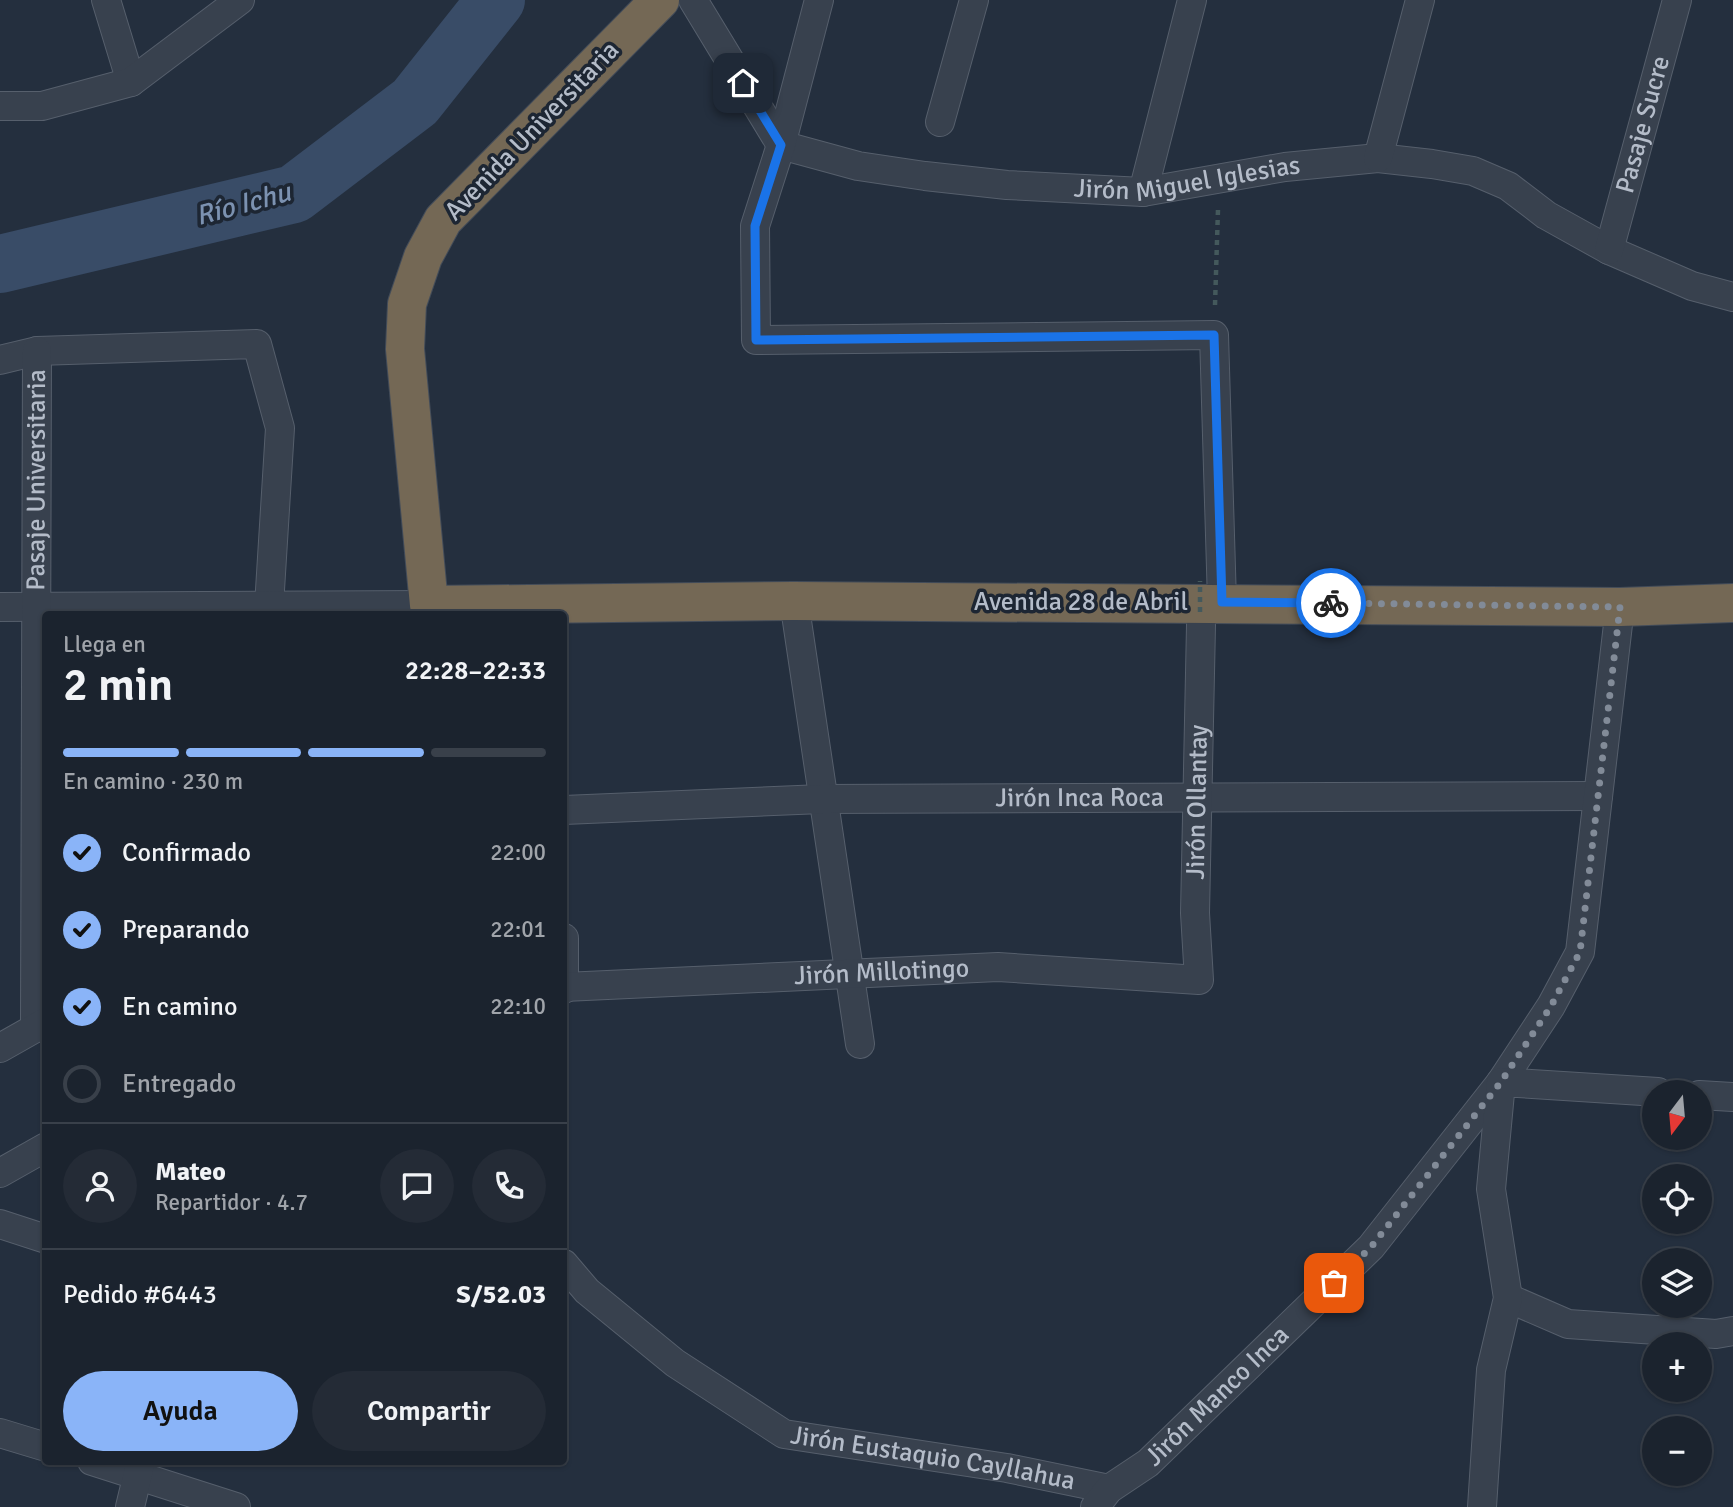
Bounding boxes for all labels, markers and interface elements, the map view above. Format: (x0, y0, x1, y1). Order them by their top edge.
street label: Avenida Universitaria (438, 35, 626, 227)
street label: Pasaje Sucre (1609, 52, 1677, 197)
pin (713, 53, 773, 113)
icon: home (724, 64, 762, 102)
street label: Jirón Miguel Iglesias (1073, 150, 1302, 209)
water label: Río Ichu (192, 175, 296, 233)
street label: Pasaje Universitaria (20, 369, 53, 591)
courier (1296, 568, 1366, 638)
icon: bike (1312, 584, 1350, 622)
street label: Avenida 28 de Abril (974, 586, 1188, 618)
text: Llega en (63, 630, 146, 659)
text: 22:28–22:33 (405, 655, 546, 687)
text: 2 min (63, 657, 173, 713)
street label: Jirón Ollantay (1180, 724, 1215, 880)
text: En camino · 230 m (63, 767, 243, 796)
street label: Jirón Inca Roca (995, 782, 1164, 814)
icon: check (63, 834, 101, 872)
text: Confirmado (122, 837, 251, 869)
text: 22:00 (490, 838, 546, 867)
icon: check (63, 911, 101, 949)
text: Preparando (122, 914, 249, 946)
text: 22:01 (490, 915, 546, 944)
street label: Jirón Millotingo (793, 952, 970, 992)
icon: check (63, 988, 101, 1026)
text: En camino (122, 991, 238, 1023)
text: 22:10 (490, 992, 546, 1021)
text: Entregado (122, 1068, 236, 1100)
north arrow (1642, 1080, 1712, 1150)
map controls (1642, 1080, 1712, 1486)
button: person (63, 1149, 137, 1223)
button: chat (380, 1149, 454, 1223)
button: phone (472, 1149, 546, 1223)
text: Mateo (155, 1156, 226, 1188)
button: locate (1642, 1164, 1712, 1234)
text: Repartidor · 4.7 (155, 1188, 308, 1217)
button: layers (1642, 1248, 1712, 1318)
pin (1304, 1253, 1364, 1313)
icon: bag (1315, 1264, 1353, 1302)
text: Pedido #6443 (63, 1279, 217, 1311)
text: S/52.03 (456, 1279, 546, 1311)
street label: Jirón Manco Inca (1138, 1319, 1296, 1473)
button: + (1642, 1332, 1712, 1402)
button: Ayuda (63, 1371, 298, 1451)
button: Compartir (312, 1371, 546, 1451)
button: − (1642, 1416, 1712, 1486)
street label: Jirón Eustaquio Cayllahua (788, 1419, 1078, 1498)

